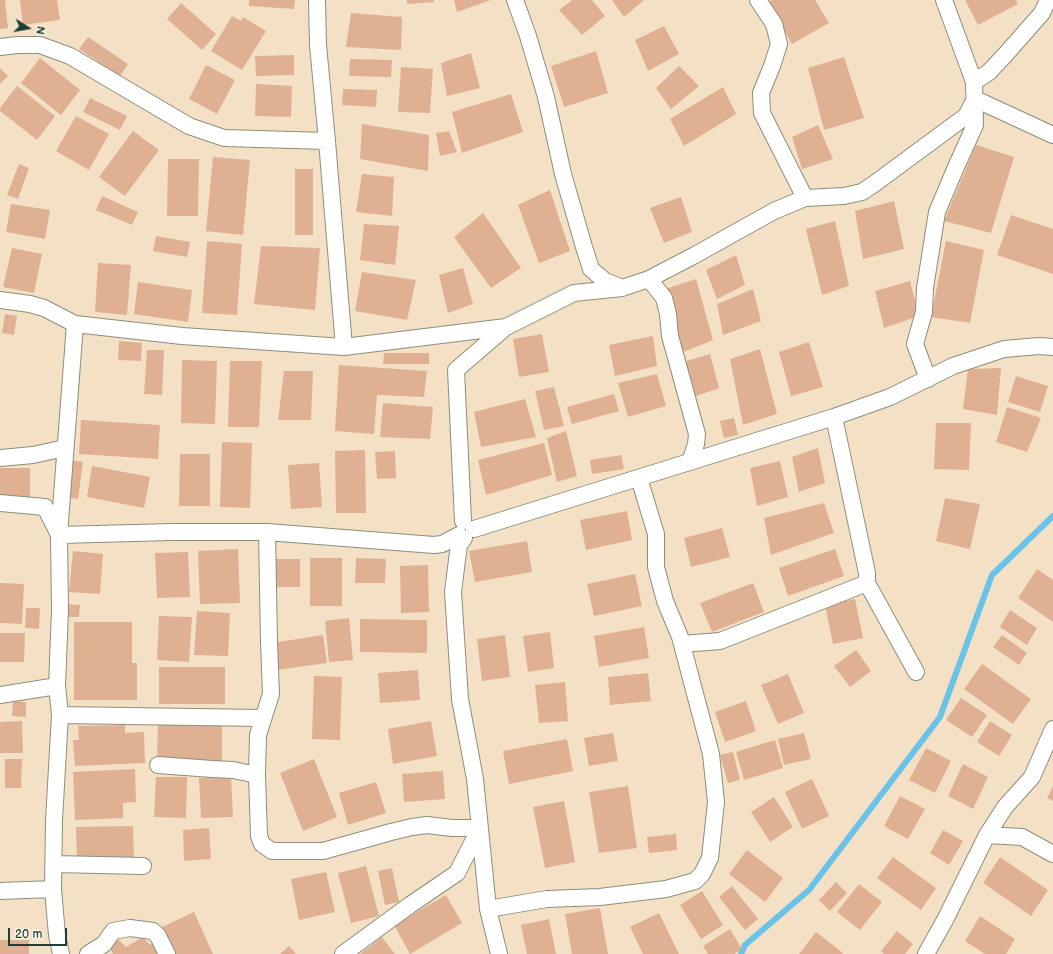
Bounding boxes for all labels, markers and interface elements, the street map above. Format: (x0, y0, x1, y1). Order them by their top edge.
north arrow (8, 8, 48, 48)
text: N (33, 25, 47, 36)
scale bar (10, 920, 69, 946)
text: 20 m (15, 927, 42, 942)

